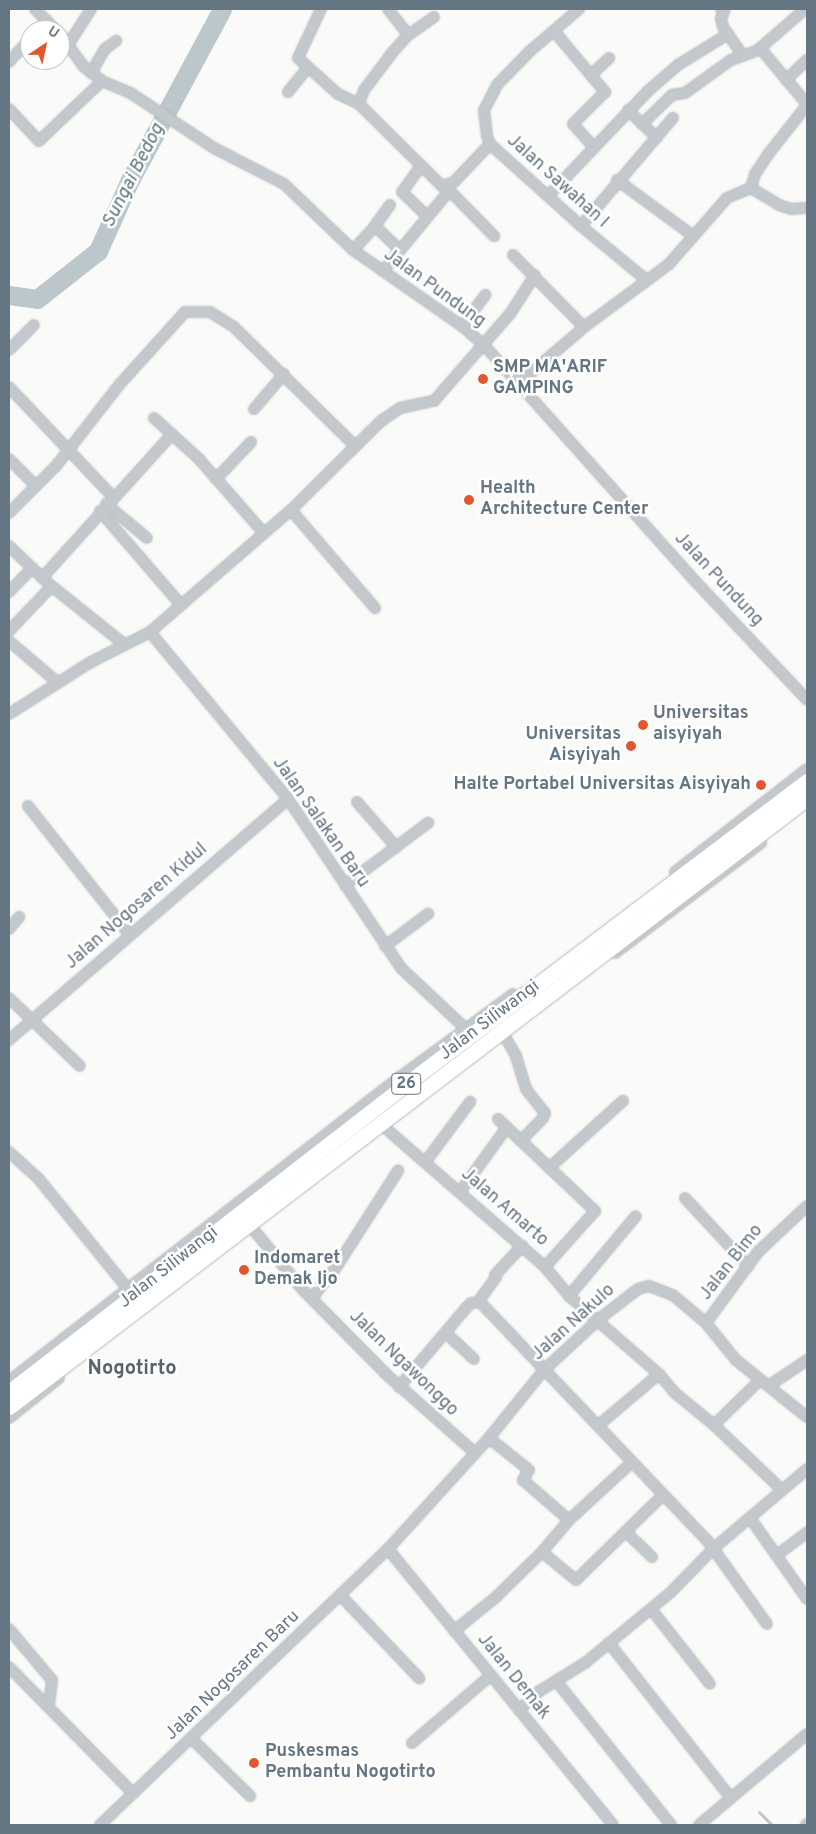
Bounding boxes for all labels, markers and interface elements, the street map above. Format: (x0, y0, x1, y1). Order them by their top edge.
north arrow (20, 20, 70, 70)
text: U (44, 23, 62, 43)
water label: Sungai Bedog (98, 120, 170, 232)
street label: Jalan Sawahan I (502, 131, 612, 233)
street label: Jalan Pundung (379, 245, 489, 333)
place label: SMP MA'ARIF GAMPING (493, 358, 607, 400)
marker: SMP MA'ARIF GAMPING (477, 373, 489, 385)
place label: Health Architecture Center (480, 479, 648, 522)
marker: Health Architecture Center (462, 493, 476, 507)
street label: Jalan Pundung (669, 528, 767, 632)
place label: Universitas aisyiyah (653, 704, 749, 746)
marker: Universitas aisyiyah (637, 719, 649, 731)
place label: Universitas Aisyiyah (525, 725, 621, 768)
marker: Universitas Aisyiyah (625, 740, 637, 752)
street label: Jalan Salakan Baru (267, 754, 373, 892)
place label: Halte Portabel Universitas Aisyiyah (453, 774, 751, 796)
marker: Halte Portabel Universitas Aisyiyah (755, 779, 767, 791)
street label: Jalan Nogosaren Kidul (62, 839, 212, 975)
street label: Jalan Siliwangi (435, 976, 545, 1066)
road number: 26 (391, 1070, 421, 1098)
street label: Jalan Amarto (456, 1164, 552, 1252)
street label: Jalan Bimo (696, 1221, 768, 1305)
street label: Jalan Siliwangi (115, 1222, 223, 1314)
place label: Indomaret Demak Ijo (254, 1249, 340, 1292)
marker: Indomaret Demak Ijo (238, 1264, 250, 1276)
street label: Jalan Nakulo (528, 1280, 620, 1366)
street label: Jalan Ngawonggo (344, 1306, 462, 1422)
district label: Nogotirto (88, 1357, 176, 1381)
street label: Jalan Nogosaren Baru (161, 1606, 305, 1746)
street label: Jalan Demak (472, 1630, 554, 1724)
place label: Puskesmas Pembantu Nogotirto (265, 1742, 436, 1785)
marker: Puskesmas Pembantu Nogotirto (247, 1756, 261, 1770)

